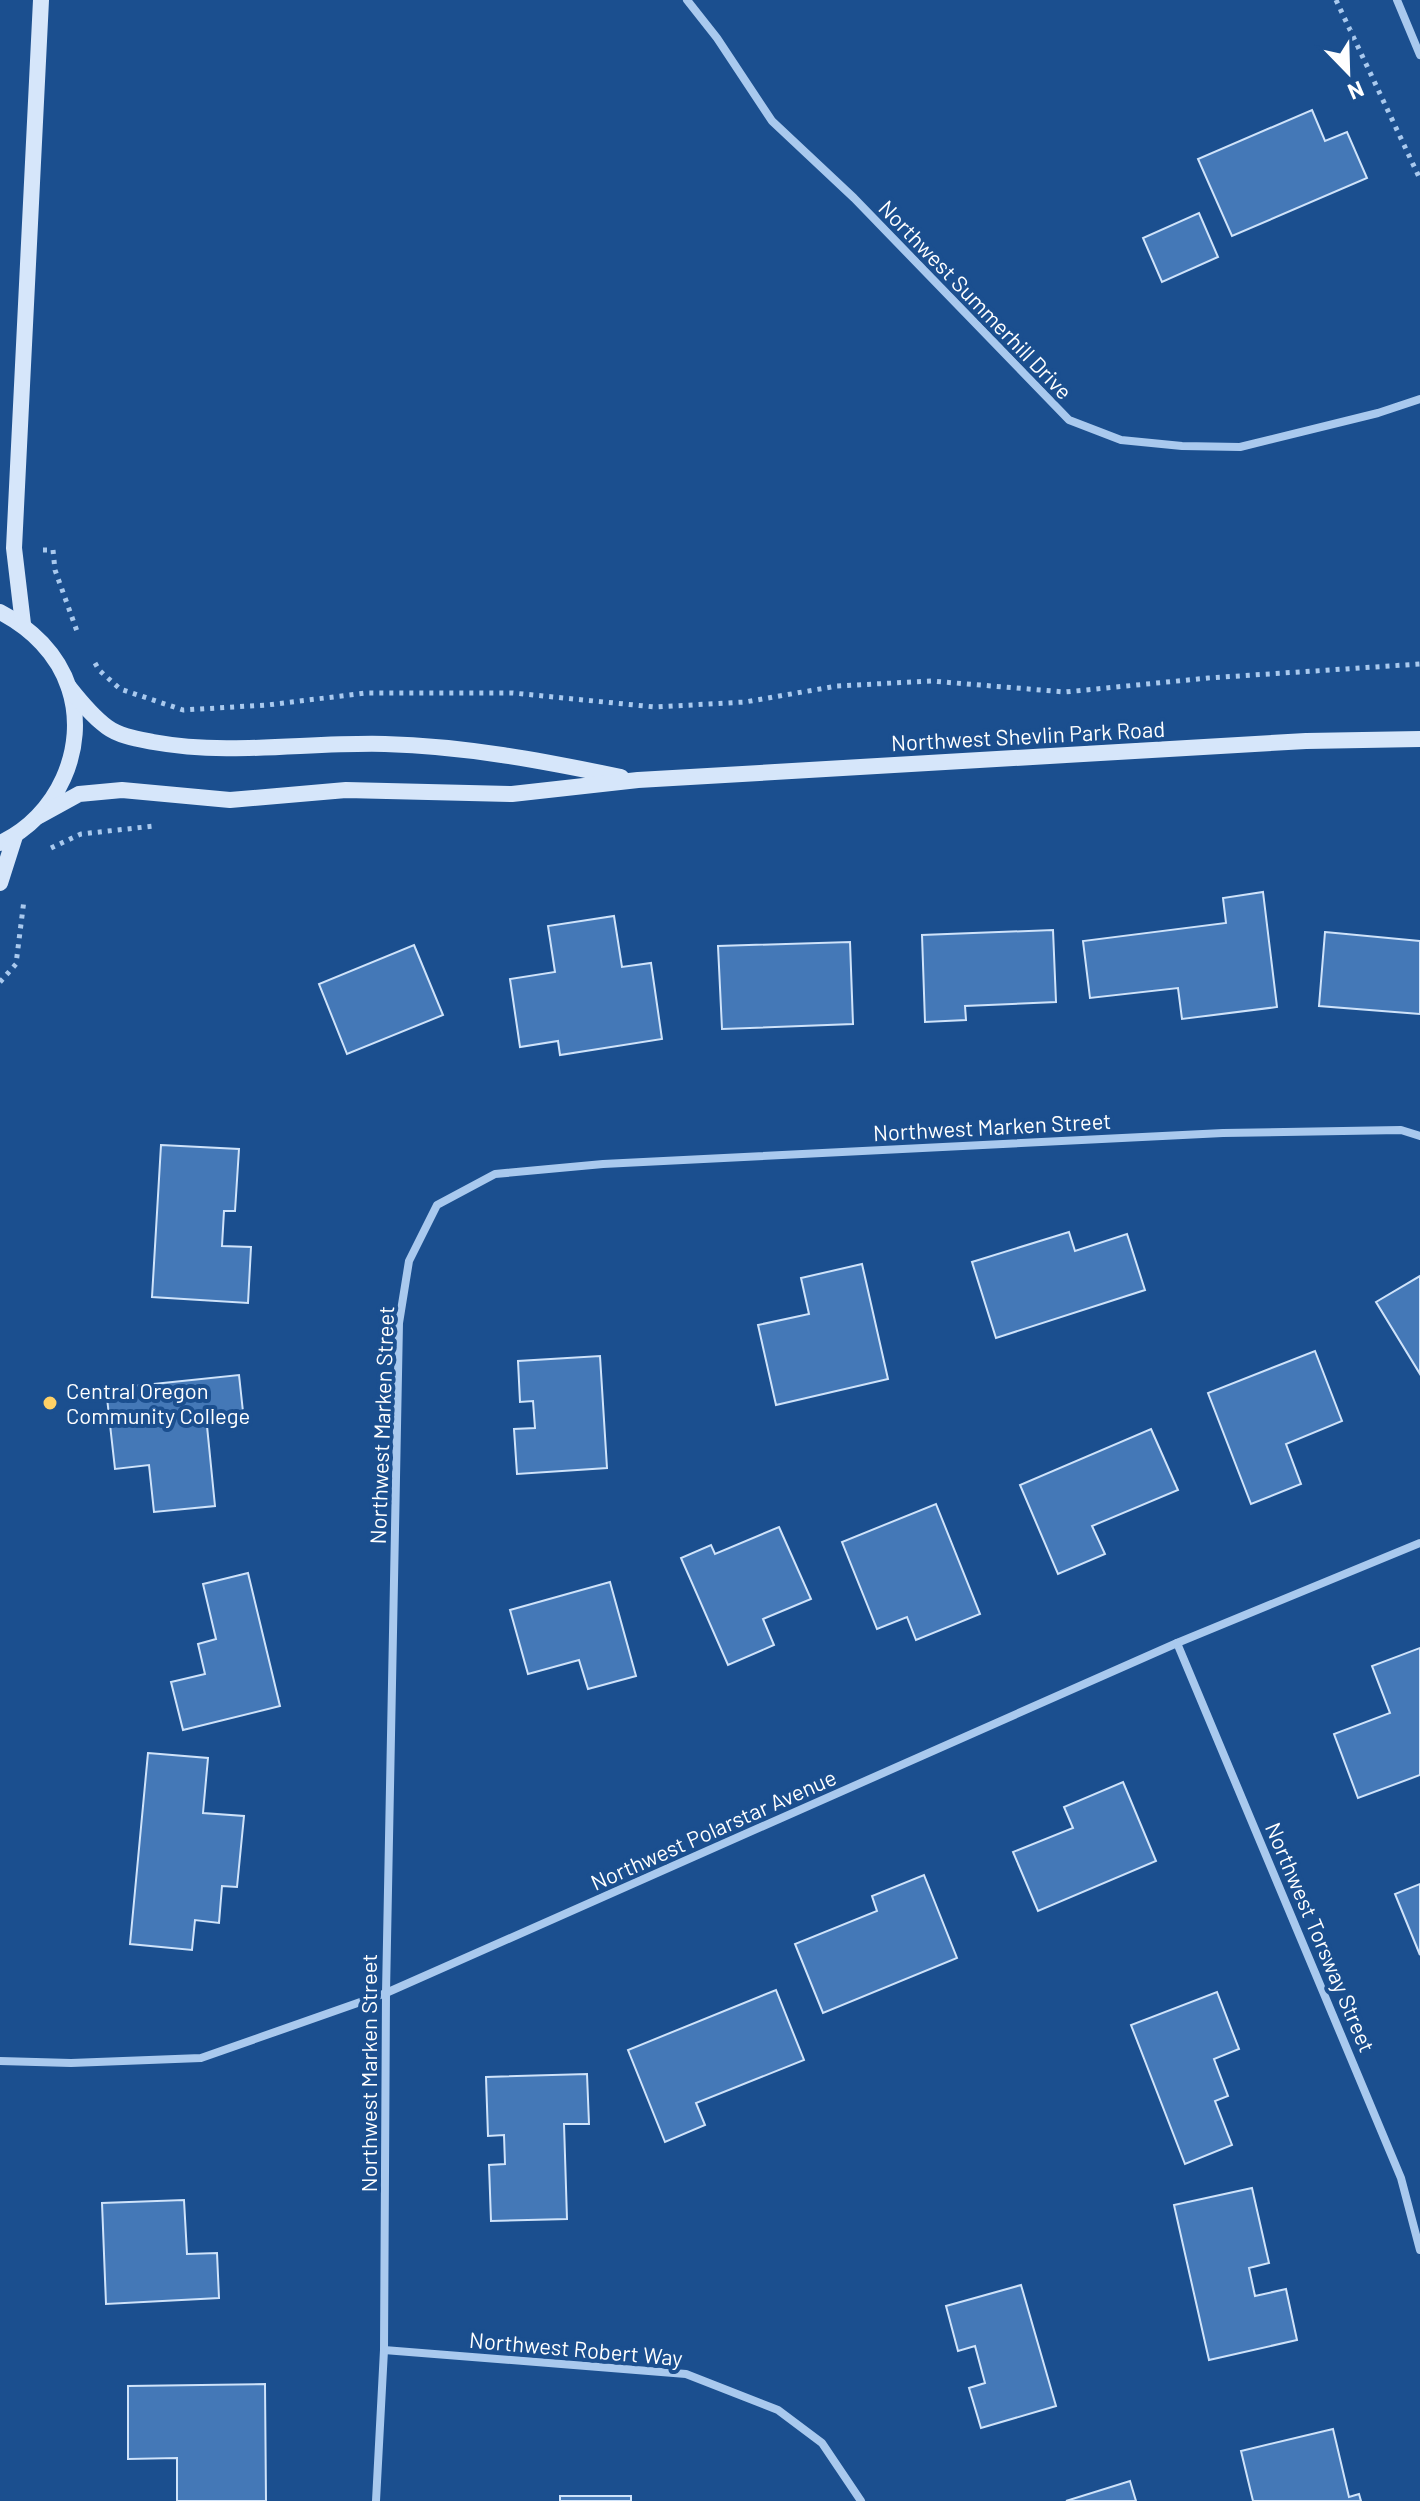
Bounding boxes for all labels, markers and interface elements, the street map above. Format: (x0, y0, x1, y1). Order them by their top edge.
north arrow (1308, 32, 1388, 112)
text: N (1344, 77, 1368, 106)
street label: Northwest Summerhill Drive (874, 194, 1078, 404)
street label: Northwest Shevlin Park Road (890, 715, 1166, 755)
street label: Northwest Marken Street (872, 1107, 1112, 1145)
street label: Northwest Marken Street (364, 1305, 398, 1545)
place label: Central Oregon Community College (66, 1377, 250, 1428)
marker: Central Oregon Community College (41, 1394, 59, 1412)
street label: Northwest Polarstar Avenue (586, 1763, 840, 1895)
street label: Northwest Torsway Street (1261, 1818, 1381, 2056)
street label: Northwest Marken Street (355, 1954, 381, 2192)
street label: Northwest Robert Way (468, 2326, 684, 2370)

